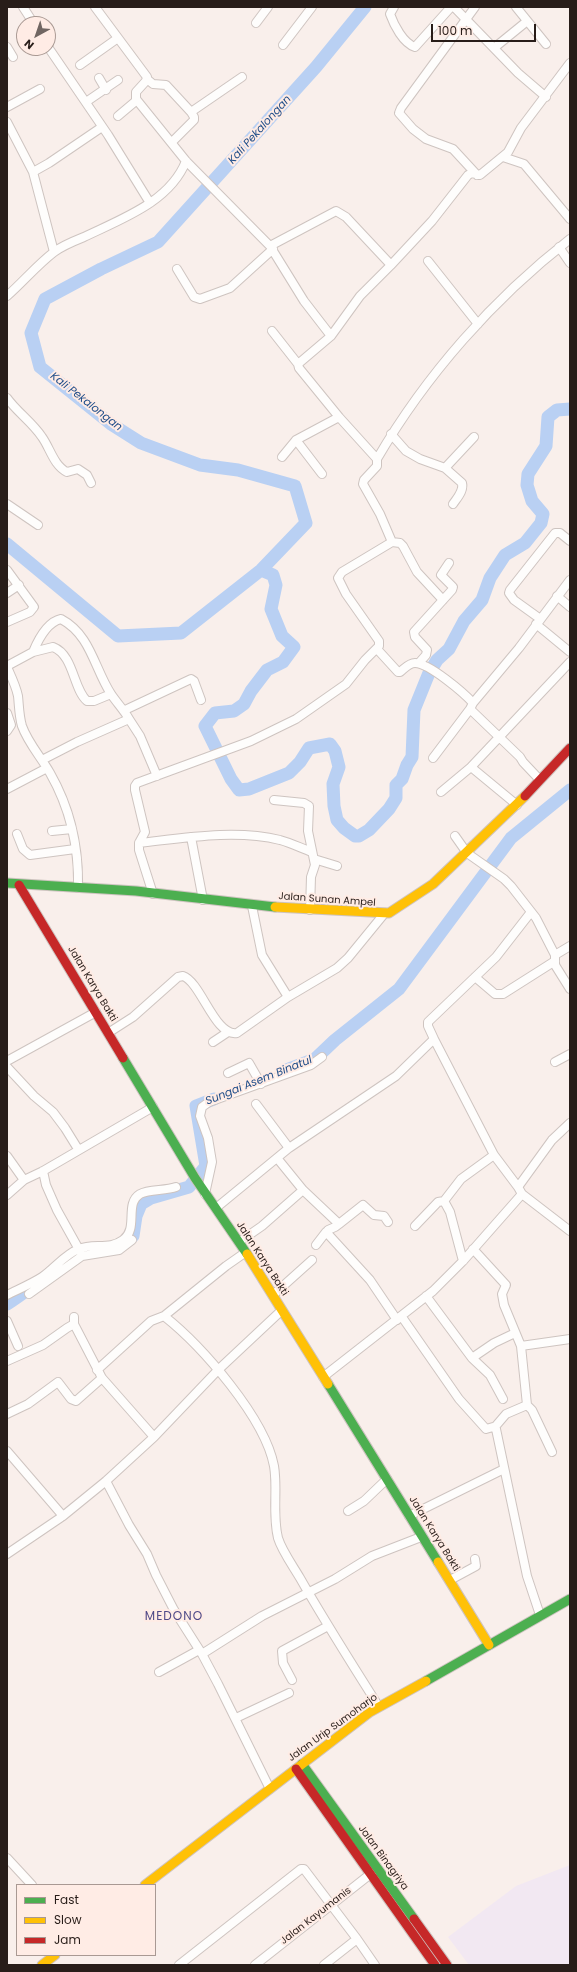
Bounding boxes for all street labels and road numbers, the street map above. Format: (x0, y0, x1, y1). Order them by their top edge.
street label: Jalan Sunan Ampel (278, 891, 376, 909)
street label: Jalan Karya Bakti (65, 944, 119, 1024)
street label: Jalan Karya Bakti (234, 1220, 290, 1298)
street label: Jalan Karya Bakti (406, 1494, 462, 1574)
street label: Jalan Urip Sumoharjo (286, 1692, 380, 1764)
street label: Jalan Binagriya (355, 1823, 411, 1893)
street label: Jalan Kayumanis (278, 1885, 354, 1947)

